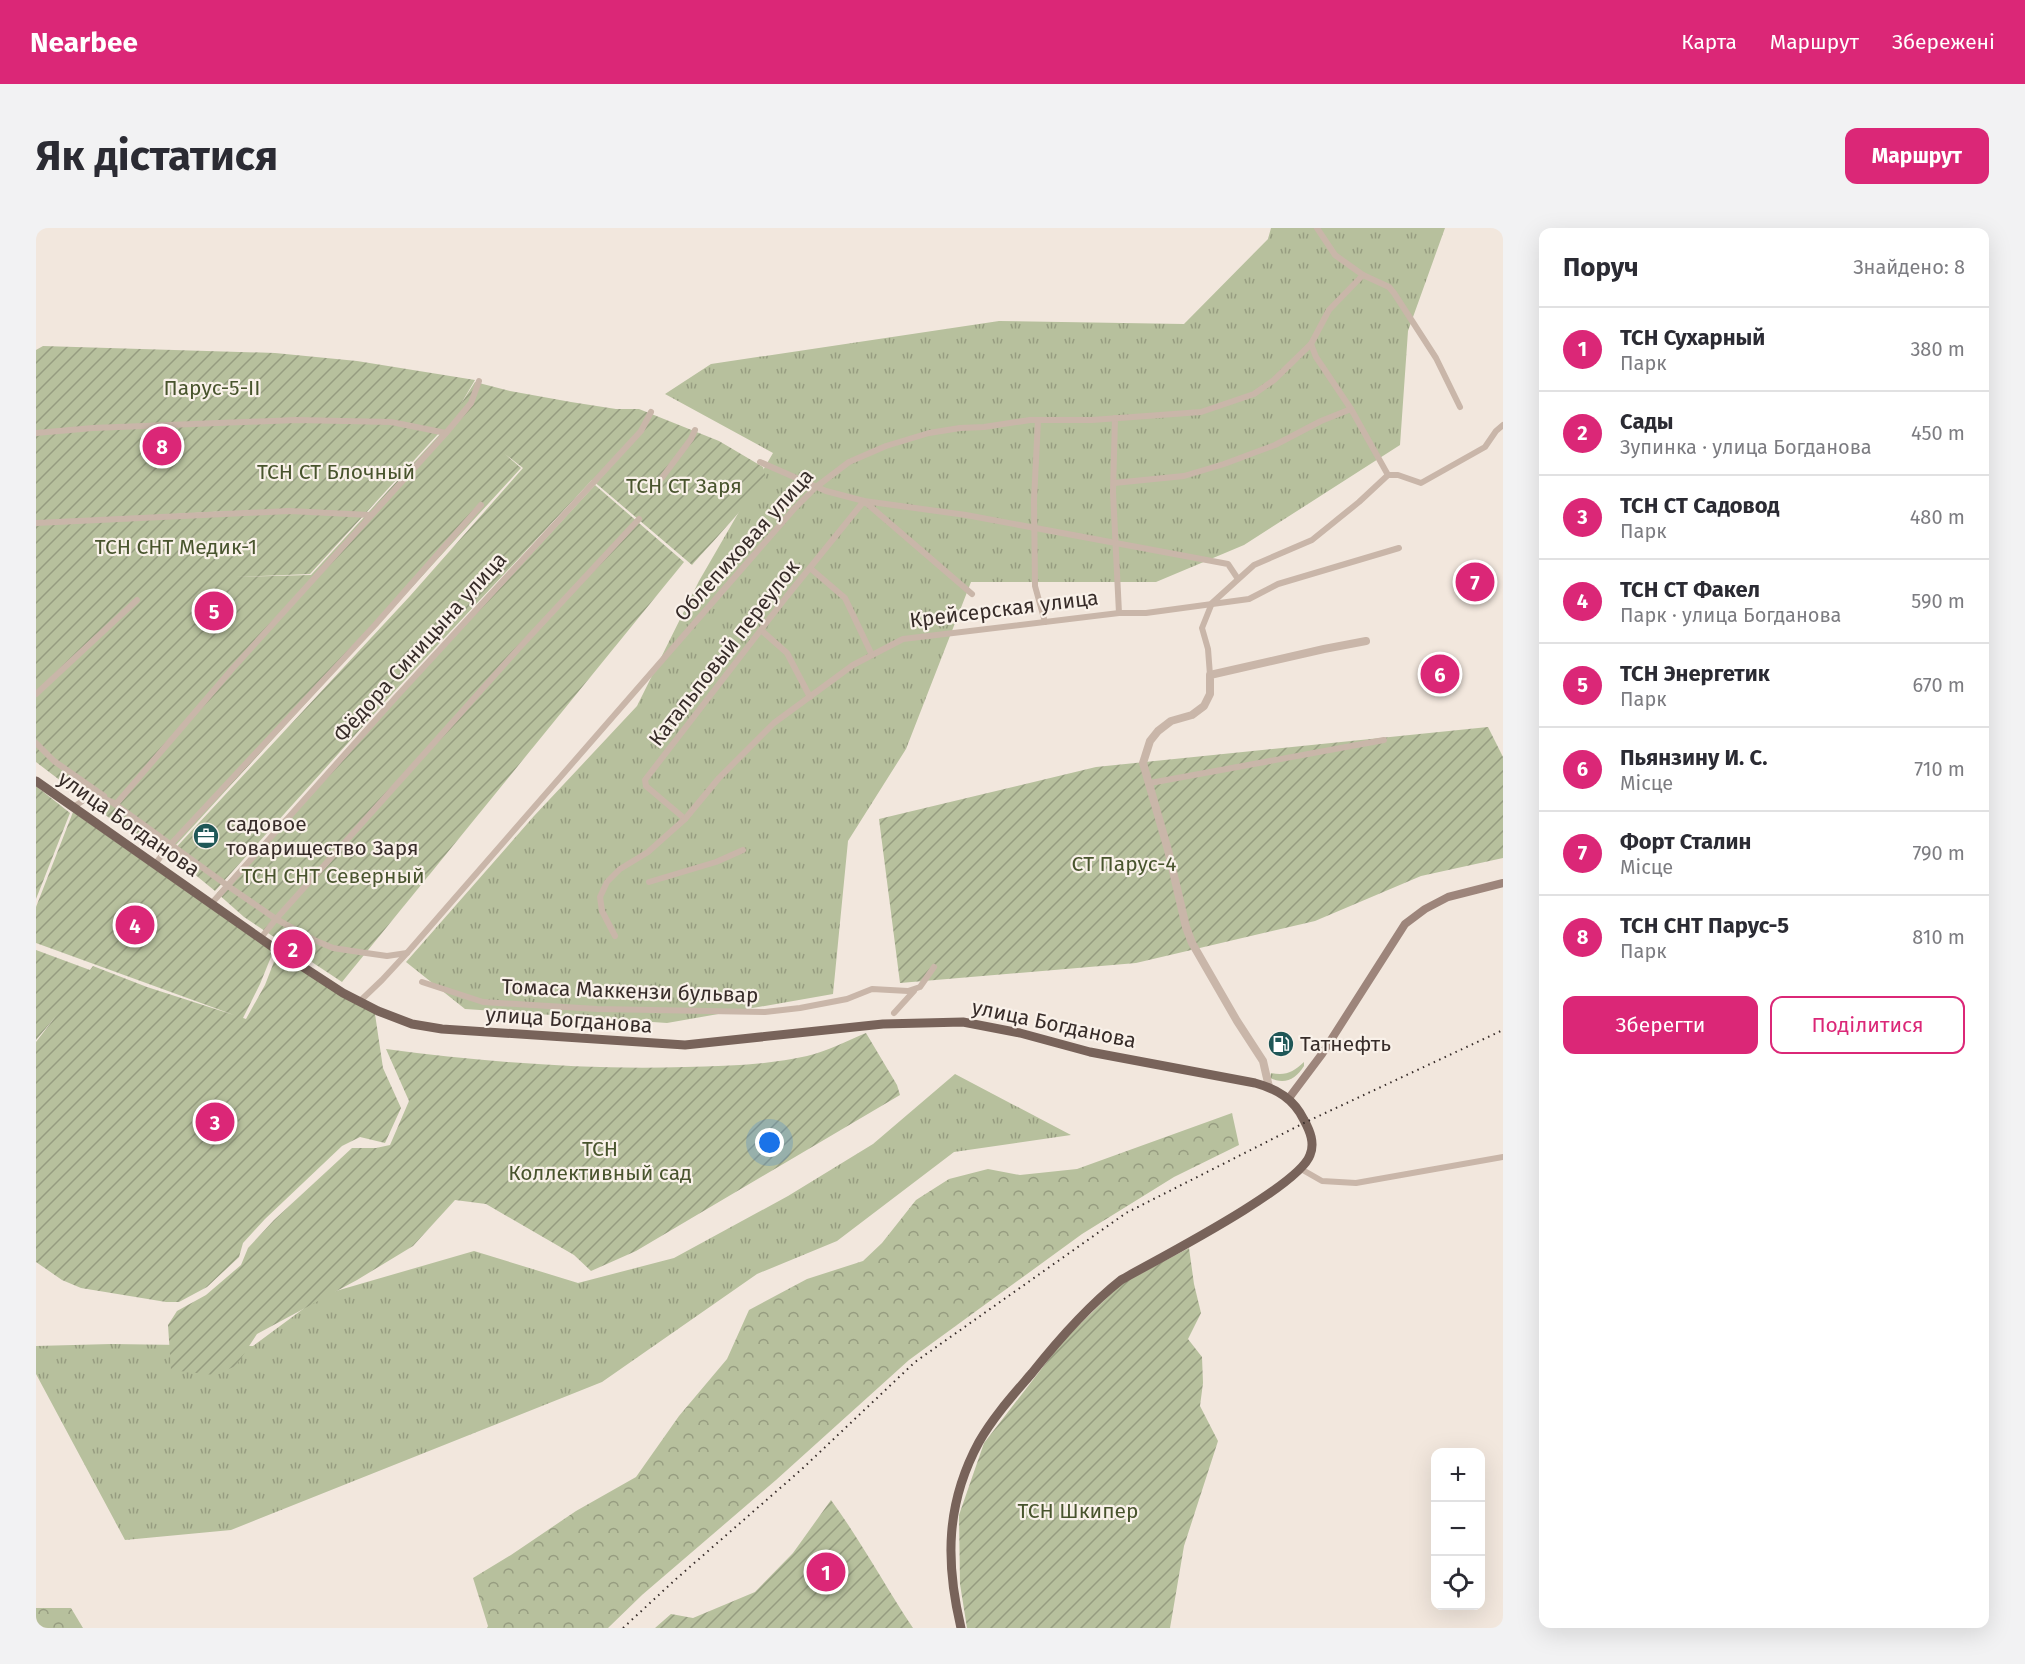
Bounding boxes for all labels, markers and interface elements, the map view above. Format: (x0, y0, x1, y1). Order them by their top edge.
text: Nearbee (30, 26, 138, 59)
text: Карта (1681, 29, 1737, 55)
text: Маршрут (1770, 29, 1859, 55)
text: Збережені (1892, 29, 1995, 55)
button: Маршрут (1845, 128, 1989, 184)
text: Як дістатися (36, 131, 278, 181)
text: Поруч (1563, 252, 1639, 283)
text: Знайдено: 8 (1853, 255, 1965, 279)
text: ТСН Сухарный (1620, 324, 1765, 351)
text: 1 (1578, 337, 1587, 361)
text: 380 m (1910, 337, 1965, 361)
text: Парк (1620, 351, 1667, 375)
park label: Парус-5-II (164, 375, 261, 401)
text: Сады (1620, 408, 1673, 435)
text: 2 (1577, 421, 1588, 445)
text: 450 m (1911, 421, 1965, 445)
pin: 8 (142, 424, 182, 468)
text: Зупинка · улица Богданова (1620, 435, 1872, 459)
park label: ТСН СТ Блочный (257, 459, 415, 485)
street label: Облепиховая улица (669, 463, 819, 627)
park label: ТСН СТ Заря (626, 473, 742, 499)
text: ТСН СТ Садовод (1620, 492, 1780, 519)
text: 3 (1577, 505, 1588, 529)
text: 480 m (1910, 505, 1965, 529)
text: Парк (1620, 519, 1667, 543)
park label: ТСН СНТ Медик-1 (95, 534, 257, 560)
street label: Фёдора Синицына улица (328, 547, 512, 747)
street label: Катальповый переулок (643, 555, 805, 751)
pin: 7 (1456, 560, 1494, 604)
text: ТСН СТ Факел (1620, 576, 1760, 603)
street label: Крейсерская улица (908, 585, 1100, 633)
pin: 5 (194, 588, 234, 634)
text: 4 (1577, 589, 1588, 613)
text: 590 m (1911, 589, 1965, 613)
text: Парк · улица Богданова (1620, 603, 1841, 627)
pin: 6 (1420, 652, 1460, 696)
text: ТСН Энергетик (1620, 660, 1770, 687)
text: 5 (1577, 673, 1588, 697)
text: 670 m (1913, 673, 1965, 697)
text: Парк (1620, 687, 1667, 711)
text: Пьянзину И. С. (1620, 744, 1768, 771)
text: 6 (1577, 757, 1588, 781)
text: 710 m (1914, 757, 1965, 781)
street label: улица Богданова (53, 765, 205, 883)
text: Місце (1620, 771, 1673, 795)
place label: садовое товарищество Заря (226, 811, 419, 861)
office icon: садовое товарищество Заря (191, 821, 221, 851)
text: Форт Сталин (1620, 828, 1751, 855)
text: 7 (1578, 841, 1587, 865)
text: 790 m (1912, 841, 1965, 865)
park label: СТ Парус-4 (1072, 851, 1176, 877)
text: Місце (1620, 855, 1673, 879)
park label: ТСН СНТ Северный (241, 863, 425, 889)
pin: 4 (116, 902, 154, 948)
text: ТСН СНТ Парус-5 (1620, 912, 1789, 939)
text: 8 (1577, 925, 1588, 949)
text: 810 m (1912, 925, 1965, 949)
pin: 2 (274, 926, 312, 972)
text: Парк (1620, 939, 1667, 963)
street label: Томаса Маккензи бульвар (501, 974, 759, 1008)
street label: улица Богданова (969, 994, 1139, 1054)
button: Зберегти (1563, 996, 1758, 1054)
button: Поділитися (1770, 996, 1965, 1054)
street label: улица Богданова (485, 1001, 653, 1039)
fuel station icon: Татнефть (1266, 1029, 1296, 1059)
place label: Татнефть (1300, 1031, 1391, 1057)
pin: 3 (196, 1100, 234, 1144)
your location (755, 1128, 784, 1157)
park label: ТСН Коллективный сад (508, 1136, 692, 1186)
map controls (1431, 1448, 1485, 1610)
button: + (1431, 1448, 1485, 1502)
park label: ТСН Шкипер (1018, 1498, 1138, 1524)
button: − (1431, 1502, 1485, 1556)
pin: 1 (806, 1550, 846, 1594)
button: locate (1431, 1556, 1485, 1610)

